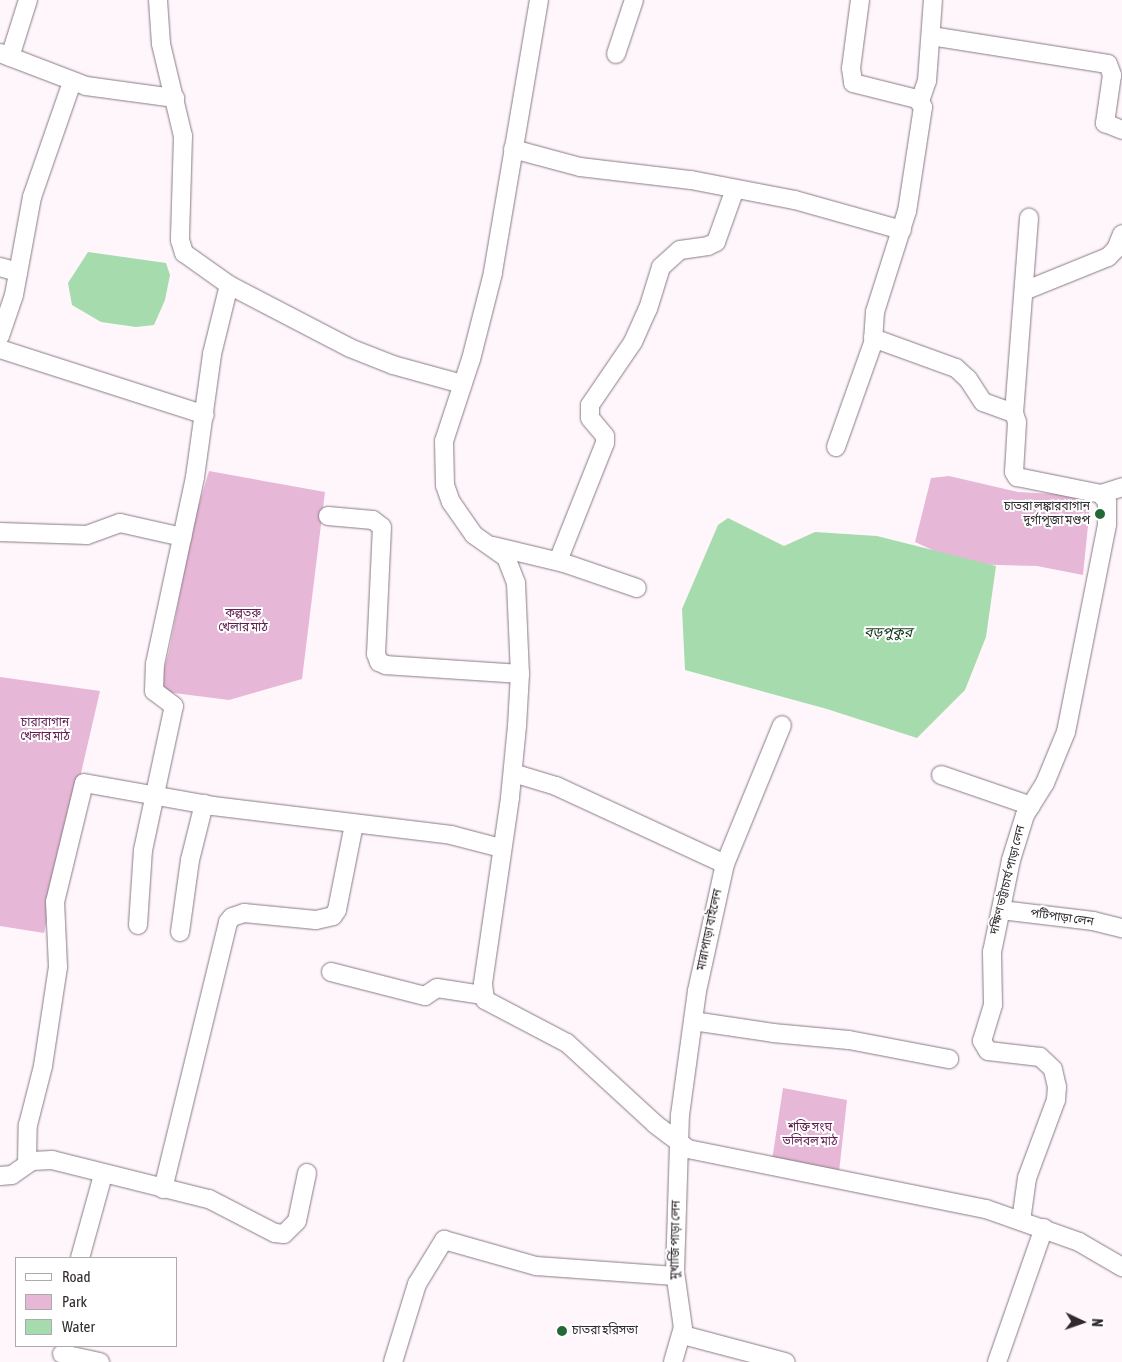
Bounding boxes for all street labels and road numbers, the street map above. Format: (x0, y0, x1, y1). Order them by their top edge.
street label: দক্ষিণ ভট্টাচার্য পাড়া লেন (987, 824, 1029, 936)
street label: মান্নাপাড়া বাইলেন (694, 888, 726, 972)
street label: পটিপাড়া লেন (1029, 906, 1095, 930)
street label: মুখার্জি পাড়া লেন (668, 1200, 684, 1280)

